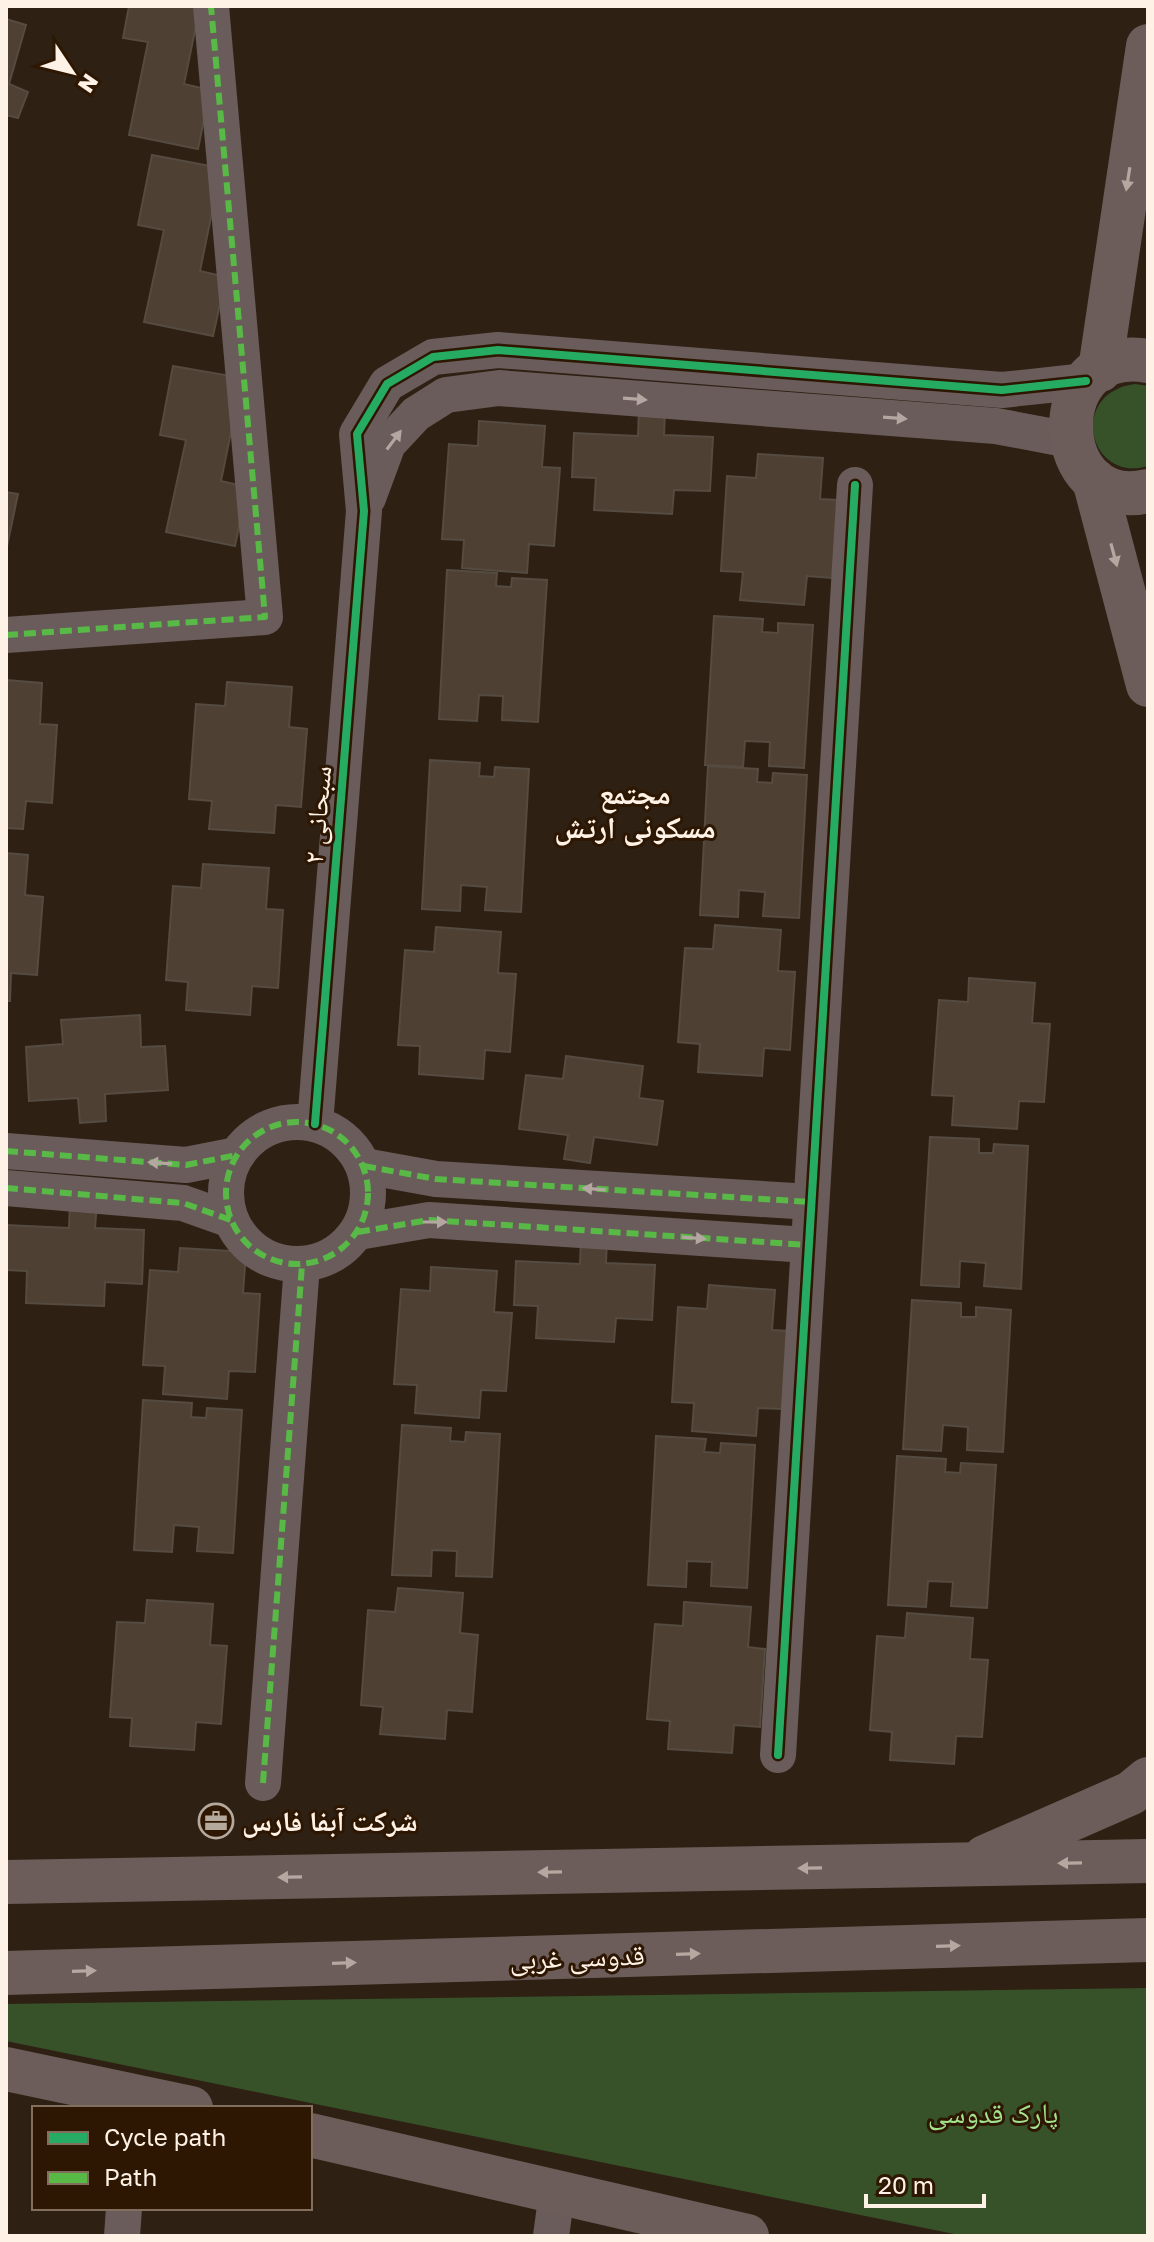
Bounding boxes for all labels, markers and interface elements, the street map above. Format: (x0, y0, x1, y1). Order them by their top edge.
north arrow (32, 32, 112, 112)
text: N (73, 69, 105, 98)
one-way arrow (1121, 166, 1134, 191)
one-way arrow (623, 393, 648, 406)
one-way arrow (883, 412, 908, 425)
one-way arrow (385, 430, 401, 450)
one-way arrow (1108, 543, 1120, 568)
street label: سبحانی ۲ (296, 764, 339, 866)
district label: مجتمع مسکونی ارتش (554, 775, 716, 846)
one-way arrow (147, 1156, 172, 1169)
one-way arrow (581, 1182, 606, 1195)
one-way arrow (423, 1216, 448, 1228)
one-way arrow (682, 1232, 707, 1245)
office icon: شرکت آبفا فارس (197, 1802, 235, 1840)
place label: شرکت آبفا فارس (242, 1804, 417, 1838)
one-way arrow (1057, 1857, 1082, 1869)
one-way arrow (797, 1861, 822, 1874)
one-way arrow (537, 1866, 562, 1878)
one-way arrow (277, 1870, 302, 1883)
street label: قدوسی غربی (509, 1938, 645, 1977)
one-way arrow (936, 1940, 961, 1952)
one-way arrow (676, 1947, 701, 1960)
one-way arrow (332, 1957, 357, 1970)
one-way arrow (72, 1965, 97, 1977)
park label: پارک قدوسی (928, 2096, 1058, 2131)
legend (32, 2106, 312, 2210)
text: Cycle path (104, 2122, 226, 2151)
scale bar (866, 2158, 984, 2208)
text: Path (104, 2162, 157, 2191)
text: 20 m (878, 2170, 934, 2199)

